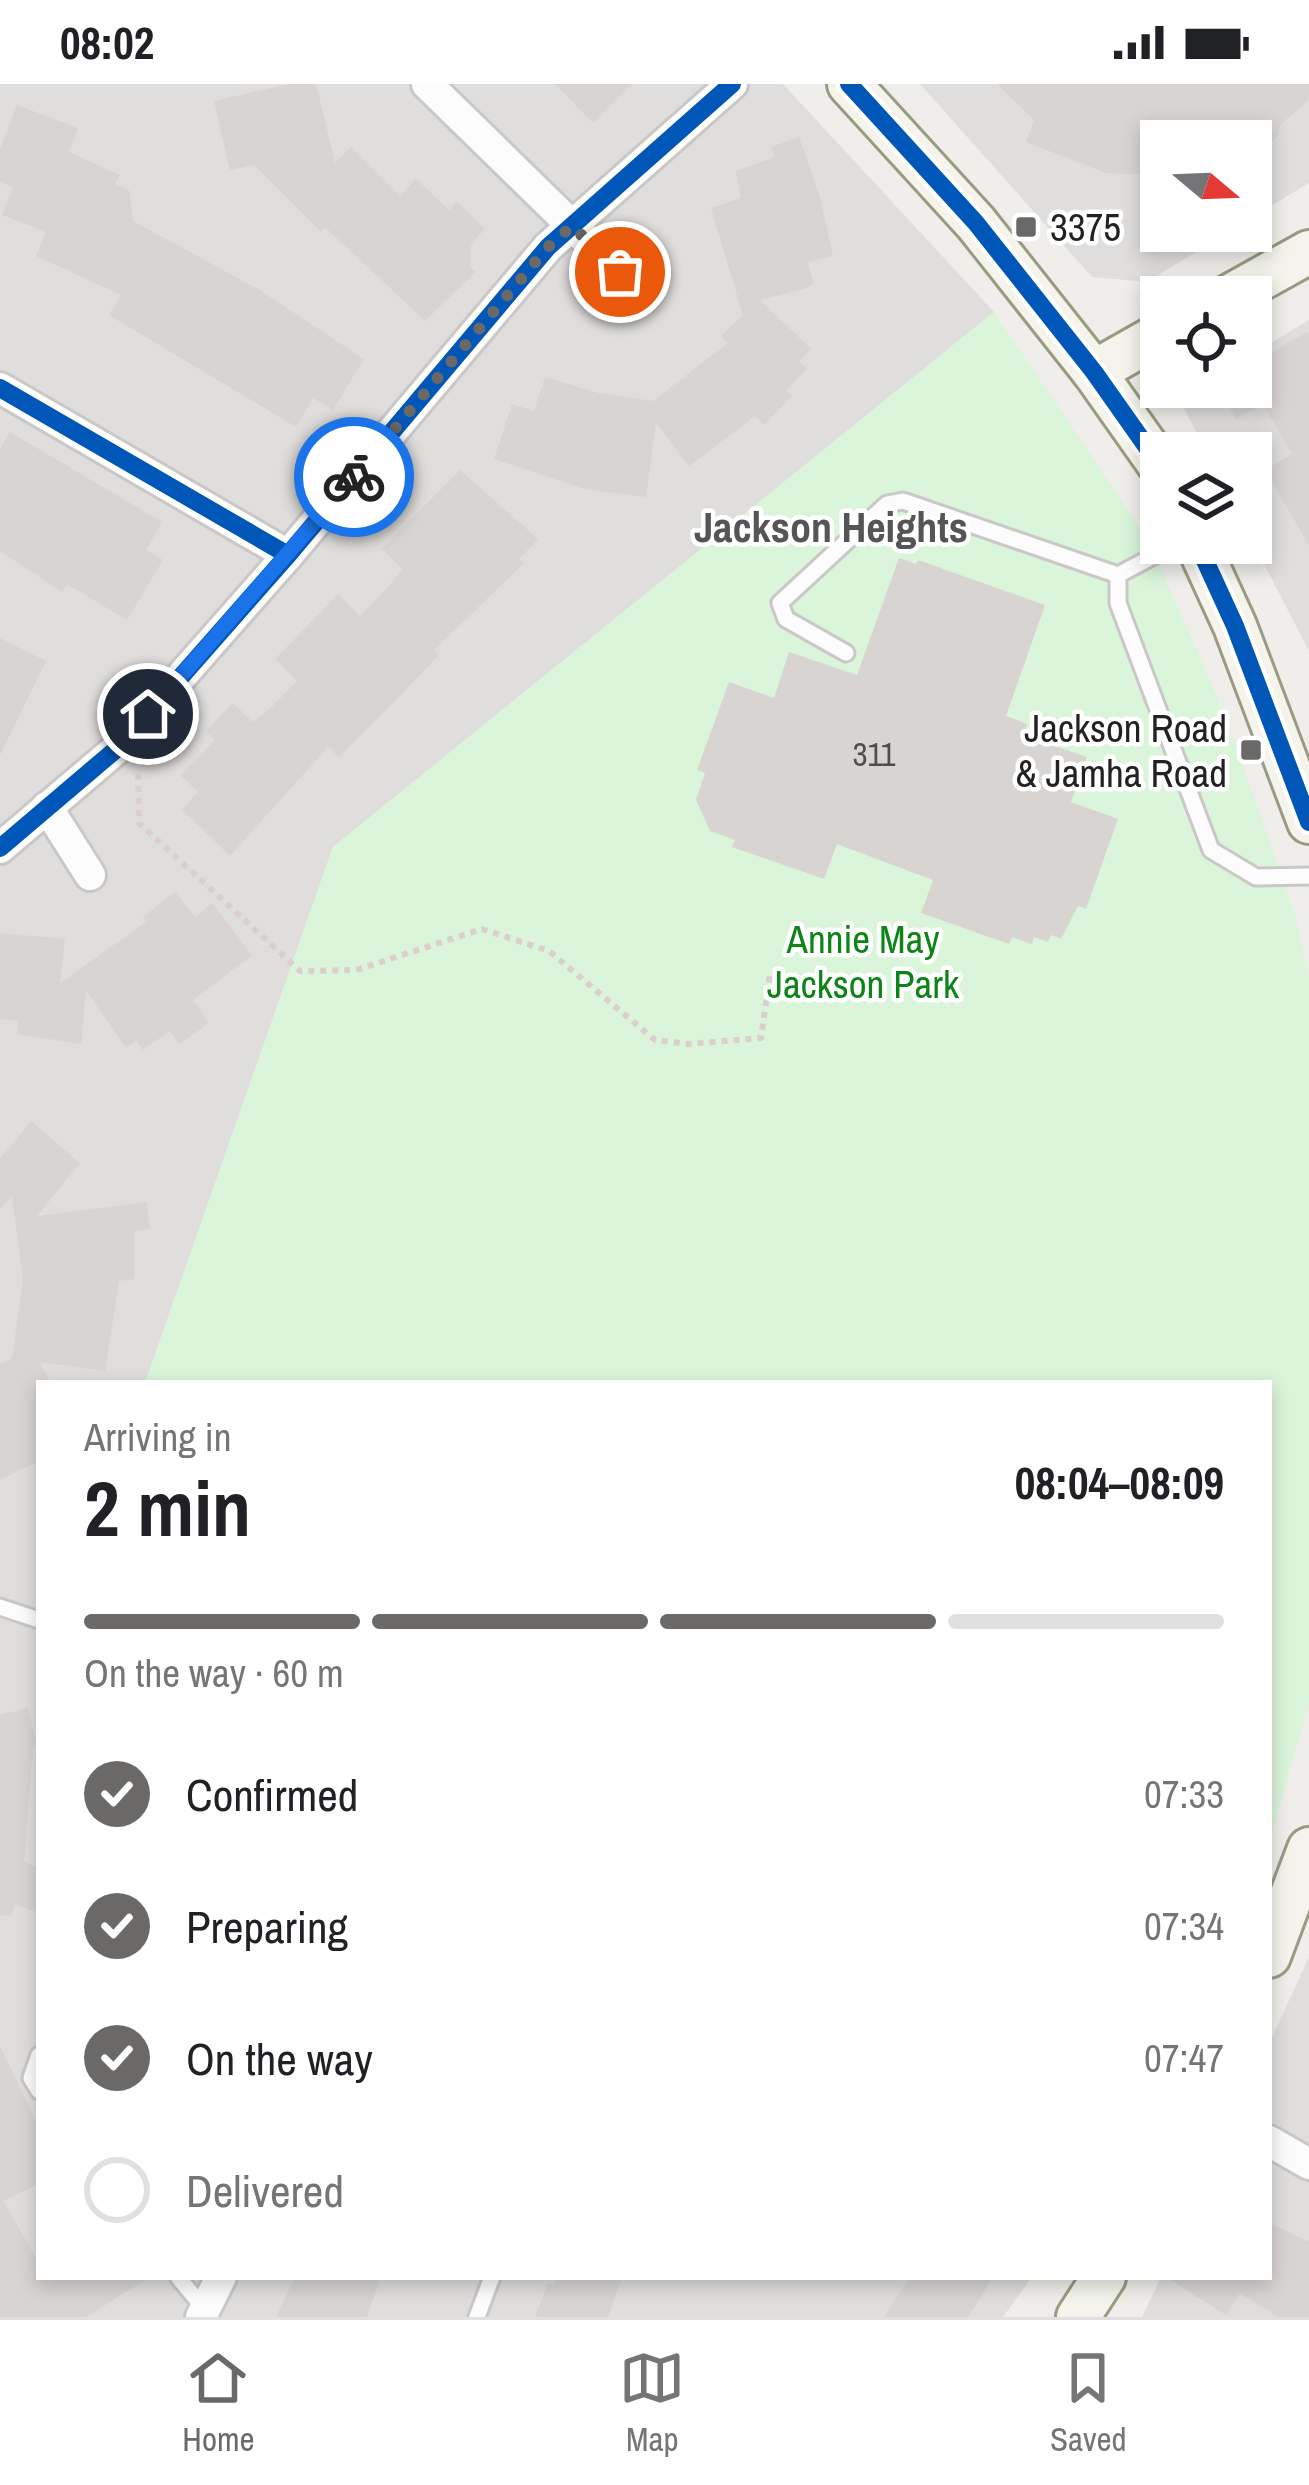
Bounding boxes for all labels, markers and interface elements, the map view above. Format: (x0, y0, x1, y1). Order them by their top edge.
text: 08:02 (60, 12, 154, 73)
north arrow (1140, 120, 1272, 252)
map controls (1140, 120, 1272, 564)
place label: 3375 (1050, 201, 1121, 253)
marker: 3375 (1013, 214, 1039, 240)
pin (569, 221, 671, 323)
icon: bag (587, 239, 653, 305)
button: locate (1140, 276, 1272, 408)
courier (294, 417, 414, 537)
button: layers (1140, 432, 1272, 564)
icon: bike (321, 444, 387, 510)
district label: Jackson Heights (694, 499, 968, 555)
pin (97, 663, 199, 765)
icon: home (115, 681, 181, 747)
place label: Jackson Road & Jamha Road (1015, 702, 1227, 799)
house number: 311 (852, 732, 896, 776)
marker: Jackson Road & Jamha Road (1238, 737, 1264, 763)
park label: Annie May Jackson Park (767, 913, 960, 1010)
text: Arriving in (84, 1411, 232, 1463)
text: 08:04–08:09 (1015, 1452, 1224, 1513)
text: 2 min (84, 1455, 251, 1560)
text: On the way · 60 m (84, 1647, 344, 1699)
icon: check (84, 1761, 150, 1827)
text: Confirmed (186, 1764, 358, 1825)
text: 07:33 (1144, 1768, 1224, 1820)
icon: check (84, 1893, 150, 1959)
text: Preparing (186, 1896, 348, 1957)
text: 07:34 (1144, 1900, 1224, 1952)
icon: check (84, 2025, 150, 2091)
text: On the way (186, 2028, 373, 2089)
text: 07:47 (1144, 2032, 1224, 2084)
text: Delivered (186, 2160, 344, 2221)
tab: Home (182, 2345, 255, 2461)
tab: Map (619, 2345, 685, 2461)
tab: Saved (1050, 2345, 1127, 2461)

